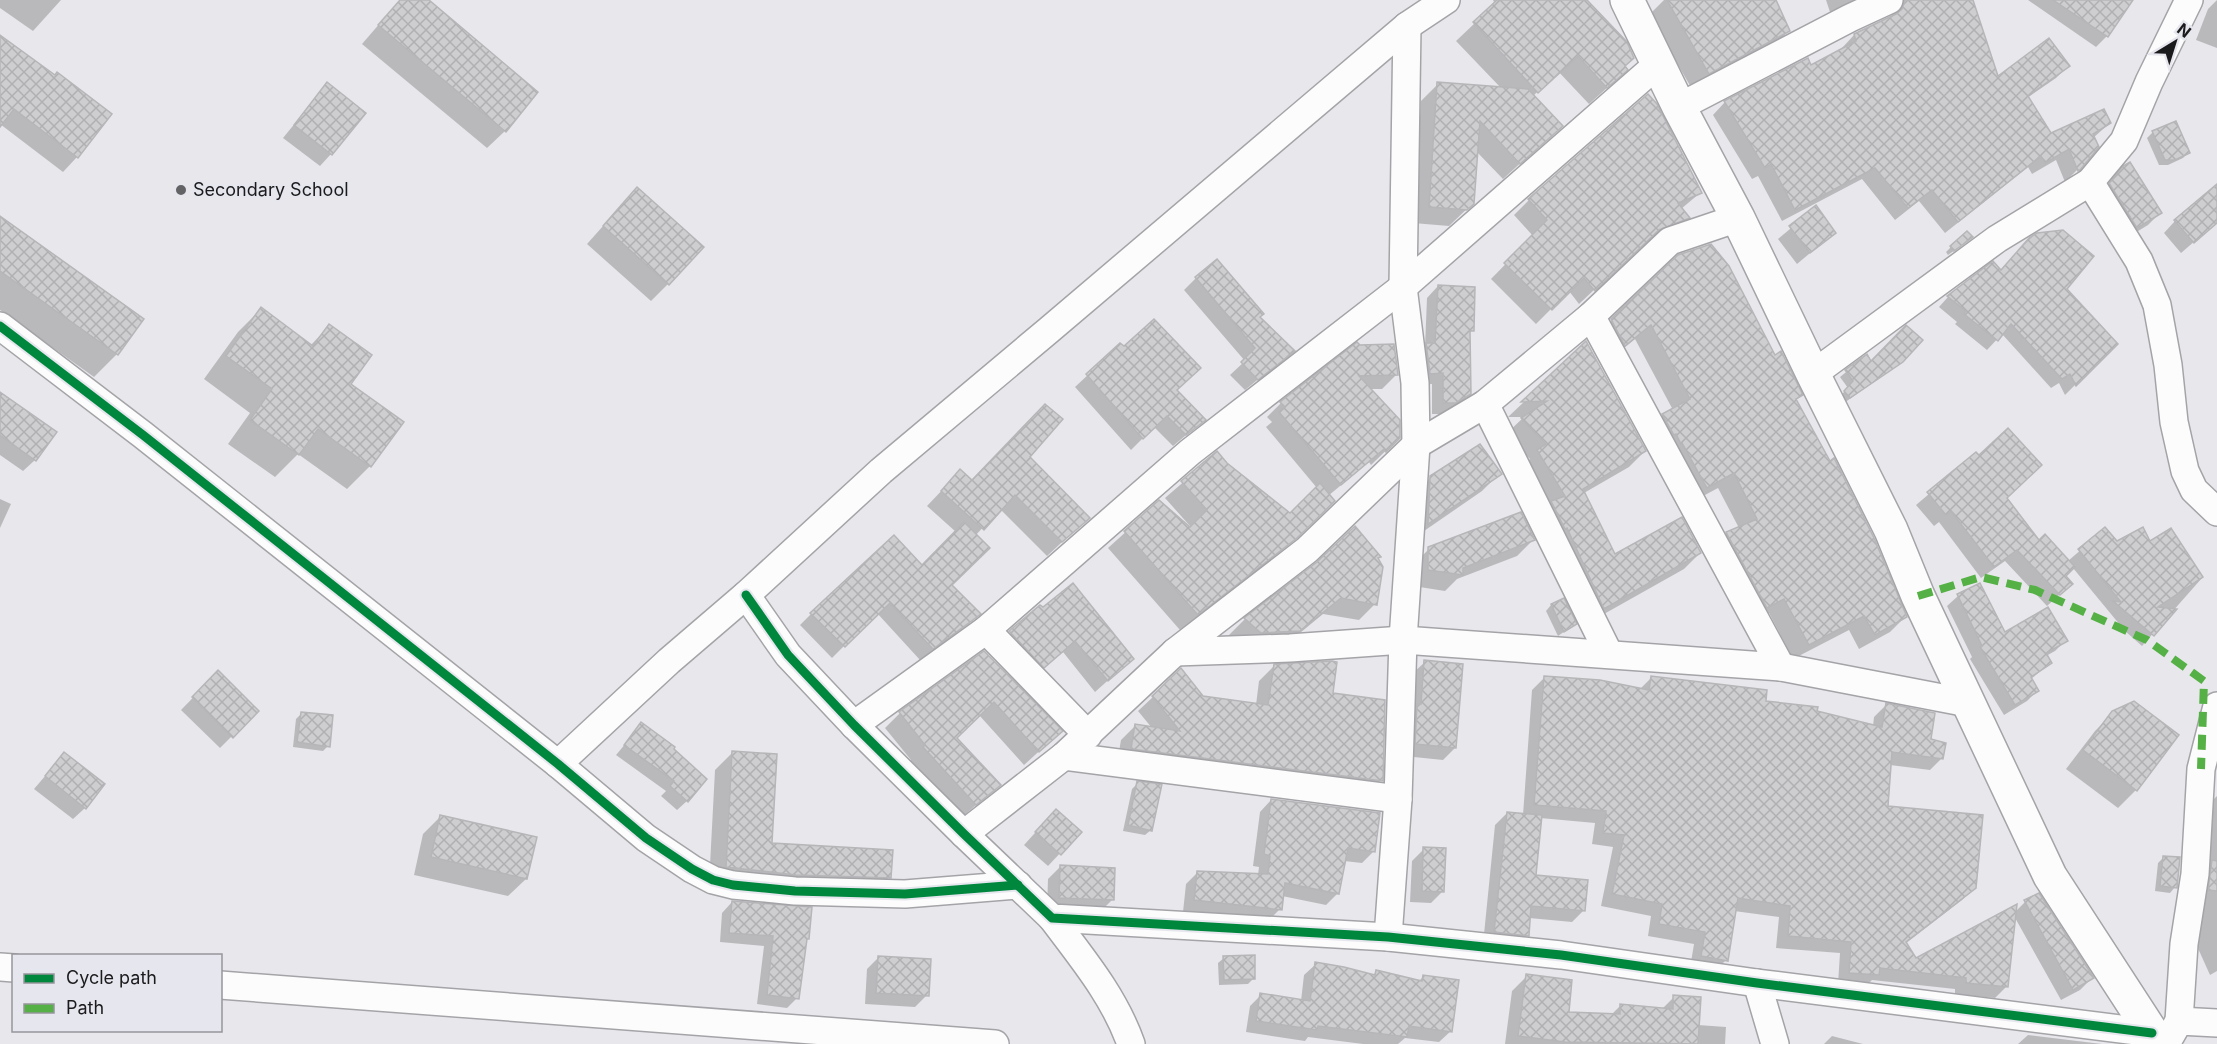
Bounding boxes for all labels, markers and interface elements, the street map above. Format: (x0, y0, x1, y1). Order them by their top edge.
north arrow (2145, 12, 2205, 72)
text: N (2173, 19, 2195, 42)
place label: Secondary School (193, 179, 349, 200)
marker: Secondary School (174, 183, 188, 197)
legend (12, 954, 222, 1032)
text: Cycle path (66, 967, 157, 988)
text: Path (66, 997, 104, 1018)

